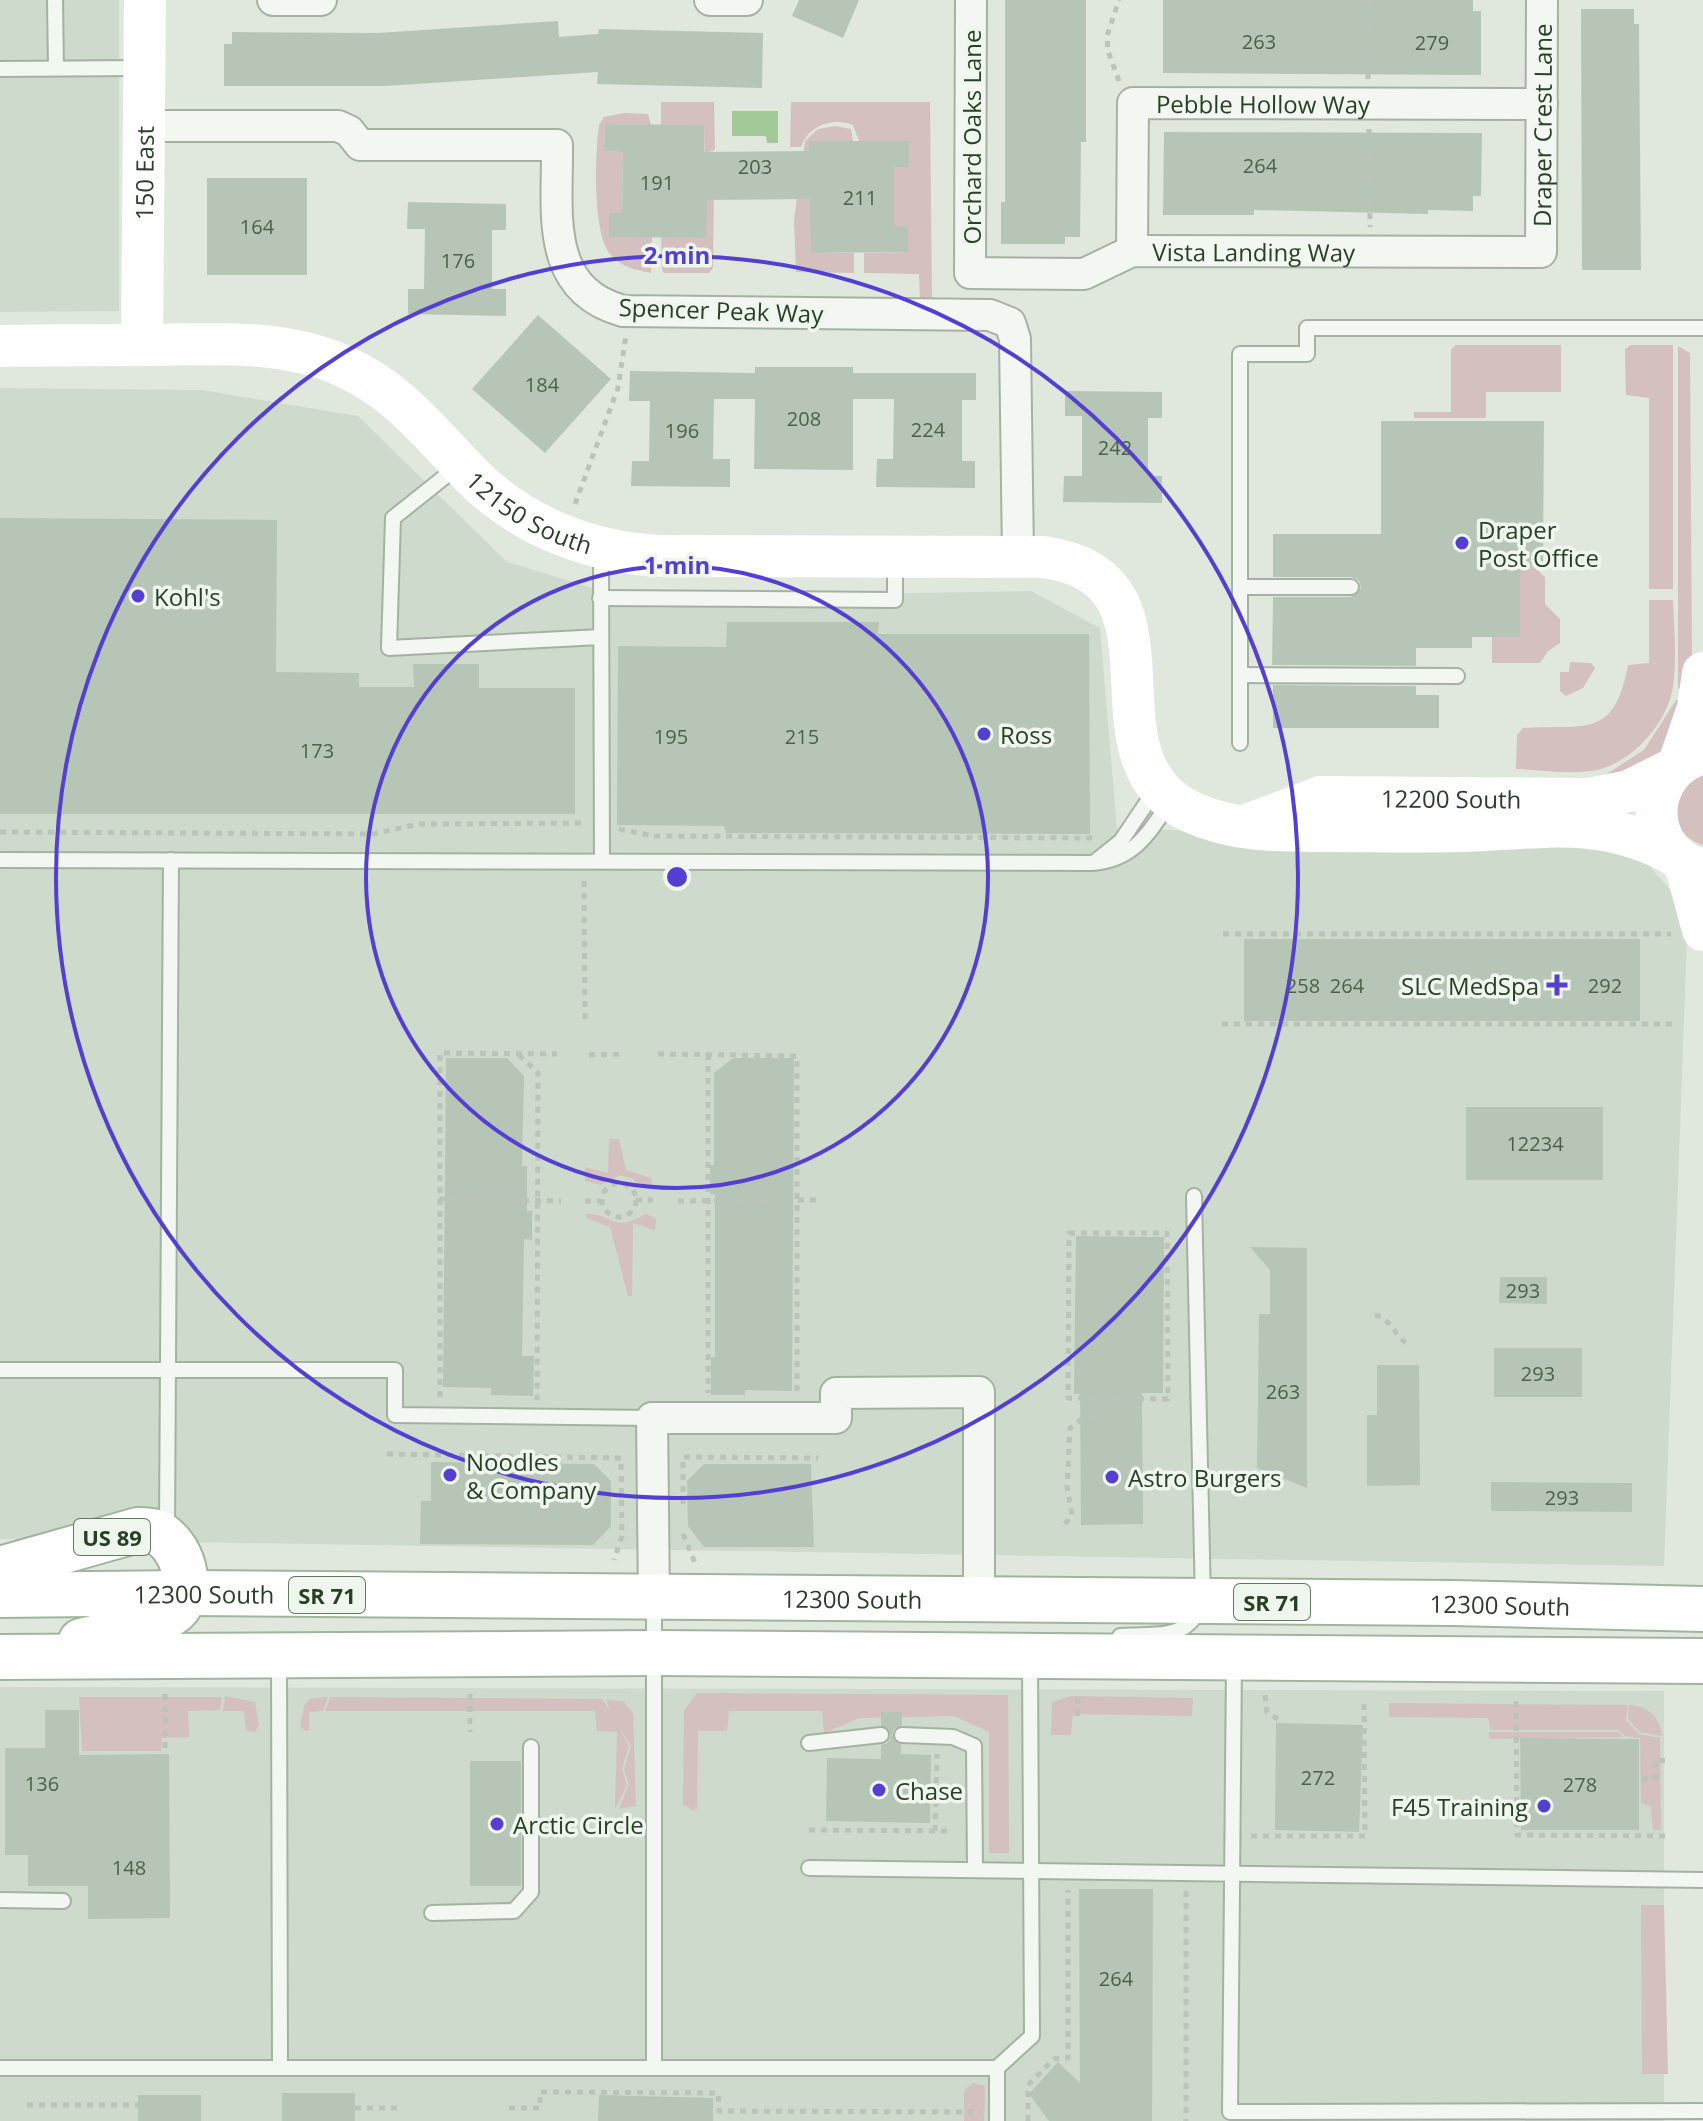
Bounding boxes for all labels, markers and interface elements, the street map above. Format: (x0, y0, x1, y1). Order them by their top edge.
street label: Draper Crest Lane (1525, 23, 1558, 227)
house number: 263 (1242, 28, 1276, 55)
street label: Orchard Oaks Lane (955, 29, 988, 245)
house number: 279 (1415, 29, 1449, 56)
street label: Pebble Hollow Way (1156, 87, 1371, 120)
street label: 150 East (127, 126, 160, 220)
house number: 264 (1243, 152, 1278, 179)
house number: 203 (738, 153, 772, 180)
house number: 191 (640, 169, 674, 196)
house number: 211 (843, 184, 877, 211)
house number: 164 (240, 213, 275, 240)
street label: Vista Landing Way (1152, 235, 1356, 268)
text: 2 min (644, 238, 710, 271)
house number: 176 (441, 247, 475, 274)
street label: Spencer Peak Way (618, 290, 825, 330)
house number: 184 (525, 371, 560, 398)
house number: 208 (787, 405, 821, 432)
house number: 224 (911, 416, 946, 443)
house number: 196 (665, 417, 699, 444)
house number: 242 (1098, 434, 1132, 461)
street label: 12150 South (460, 464, 596, 561)
place label: Draper Post Office (1478, 513, 1599, 574)
marker: Draper Post Office (1453, 534, 1471, 552)
text: 1 min (644, 548, 710, 581)
place label: Kohl's (154, 580, 221, 613)
marker: Kohl's (129, 587, 147, 605)
place label: Ross (1000, 718, 1052, 751)
house number: 195 (654, 723, 688, 750)
house number: 215 (785, 723, 819, 750)
marker: Ross (975, 725, 993, 743)
house number: 173 (300, 737, 334, 764)
street label: 12200 South (1381, 781, 1521, 815)
centre of rings (663, 863, 691, 891)
place label: SLC MedSpa (1401, 969, 1539, 1002)
house number: 258 (1286, 972, 1320, 999)
house number: 264 (1330, 972, 1365, 999)
house number: 292 (1588, 972, 1622, 999)
marker: SLC MedSpa (1546, 974, 1568, 996)
house number: 12234 (1506, 1130, 1564, 1157)
house number: 293 (1506, 1277, 1540, 1304)
house number: 293 (1521, 1360, 1555, 1387)
house number: 263 (1266, 1378, 1300, 1405)
place label: Noodles & Company (466, 1445, 597, 1506)
place label: Astro Burgers (1128, 1461, 1281, 1494)
marker: Noodles & Company (441, 1466, 459, 1484)
marker: Astro Burgers (1103, 1468, 1121, 1486)
house number: 293 (1545, 1484, 1579, 1511)
road number: US 89 (74, 1519, 150, 1555)
street label: 12300 South (134, 1576, 274, 1610)
road number: SR 71 (289, 1577, 365, 1613)
street label: 12300 South (782, 1581, 922, 1615)
road number: SR 71 (1234, 1584, 1310, 1620)
street label: 12300 South (1430, 1586, 1571, 1622)
house number: 272 (1301, 1764, 1335, 1791)
house number: 136 (25, 1770, 59, 1797)
house number: 278 (1563, 1771, 1597, 1798)
place label: Chase (895, 1774, 963, 1807)
marker: Chase (870, 1781, 888, 1799)
place label: F45 Training (1391, 1790, 1528, 1823)
marker: F45 Training (1535, 1797, 1553, 1815)
place label: Arctic Circle (513, 1808, 644, 1841)
marker: Arctic Circle (488, 1815, 506, 1833)
house number: 148 (112, 1854, 146, 1881)
house number: 264 (1099, 1965, 1134, 1992)

